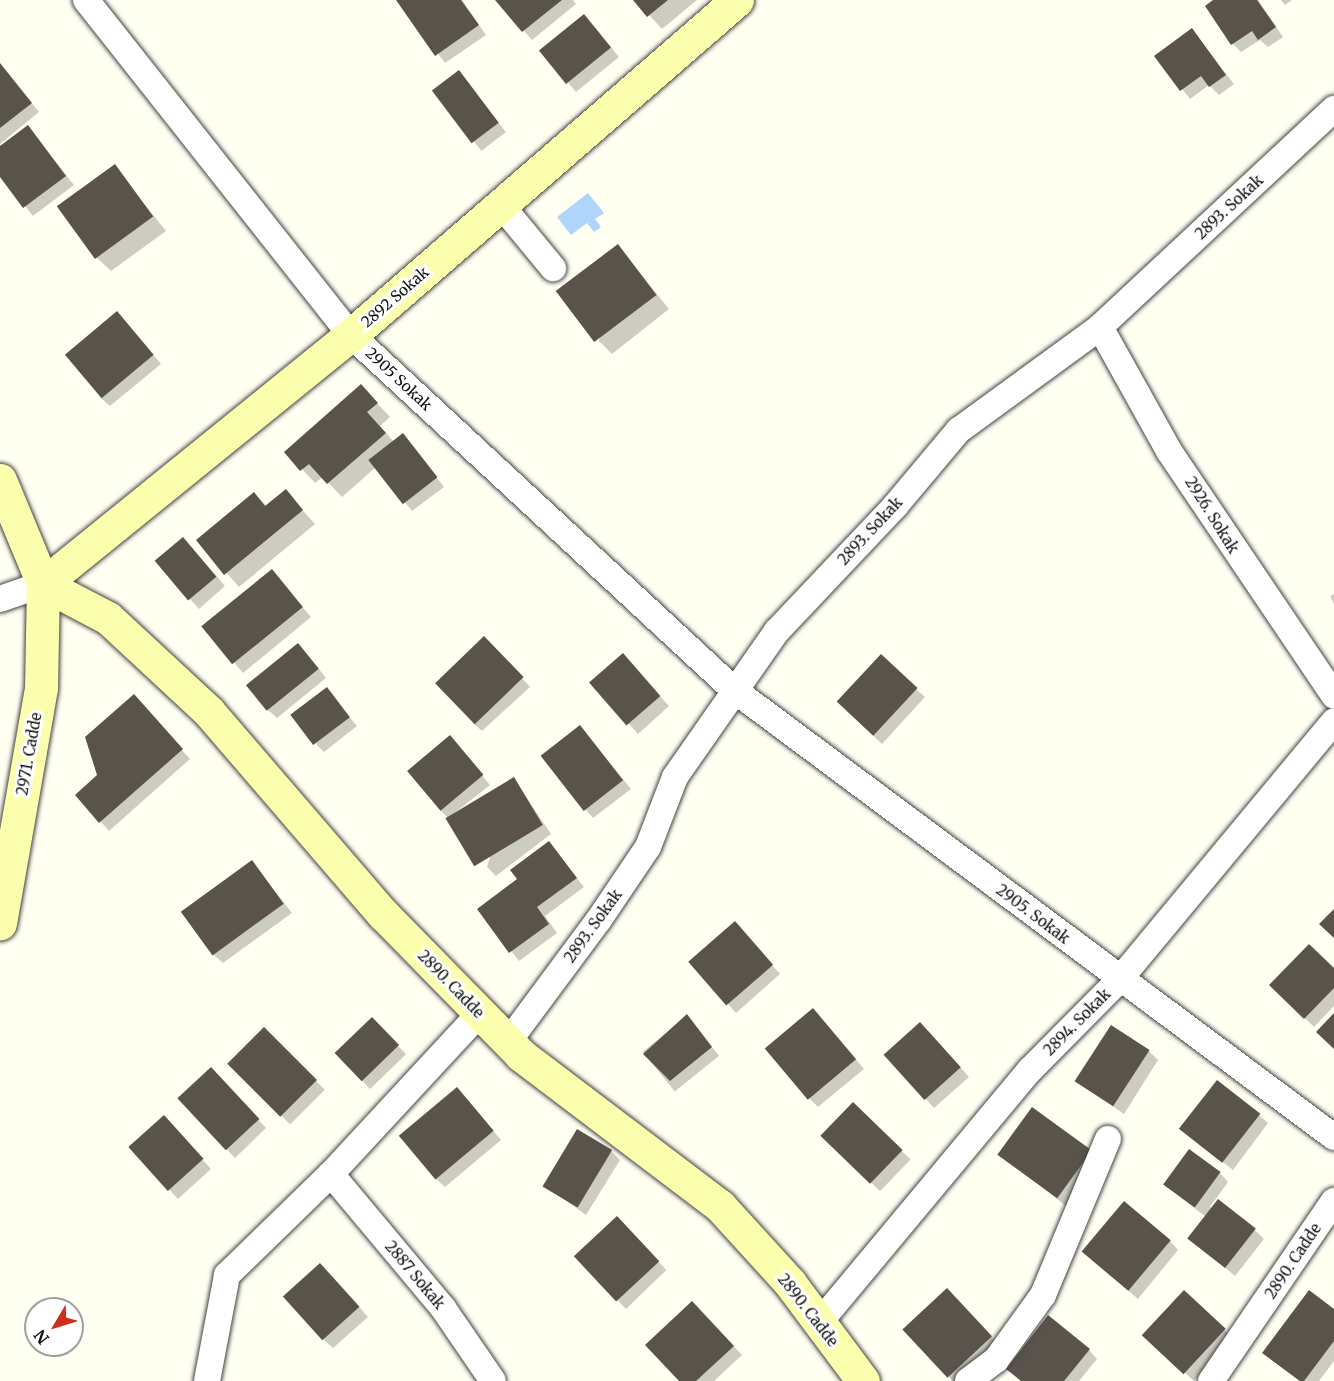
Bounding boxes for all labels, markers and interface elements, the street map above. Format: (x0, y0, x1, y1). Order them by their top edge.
street label: 2893. Sokak (1191, 171, 1267, 243)
street label: 2892 Sokak (358, 263, 432, 331)
street label: 2905 Sokak (362, 344, 436, 414)
street label: 2926. Sokak (1181, 473, 1243, 557)
street label: 2893. Sokak (834, 493, 906, 569)
street label: 2971. Cadde (13, 711, 45, 797)
street label: 2905. Sokak (993, 881, 1073, 947)
street label: 2893. Sokak (560, 886, 626, 966)
street label: 2890. Cadde (414, 946, 488, 1022)
street label: 2894. Sokak (1040, 985, 1114, 1059)
street label: 2890. Cadde (1261, 1220, 1325, 1302)
street label: 2887 Sokak (381, 1237, 449, 1313)
street label: 2890. Cadde (774, 1270, 842, 1350)
north arrow (24, 1297, 84, 1357)
text: N (30, 1326, 53, 1348)

